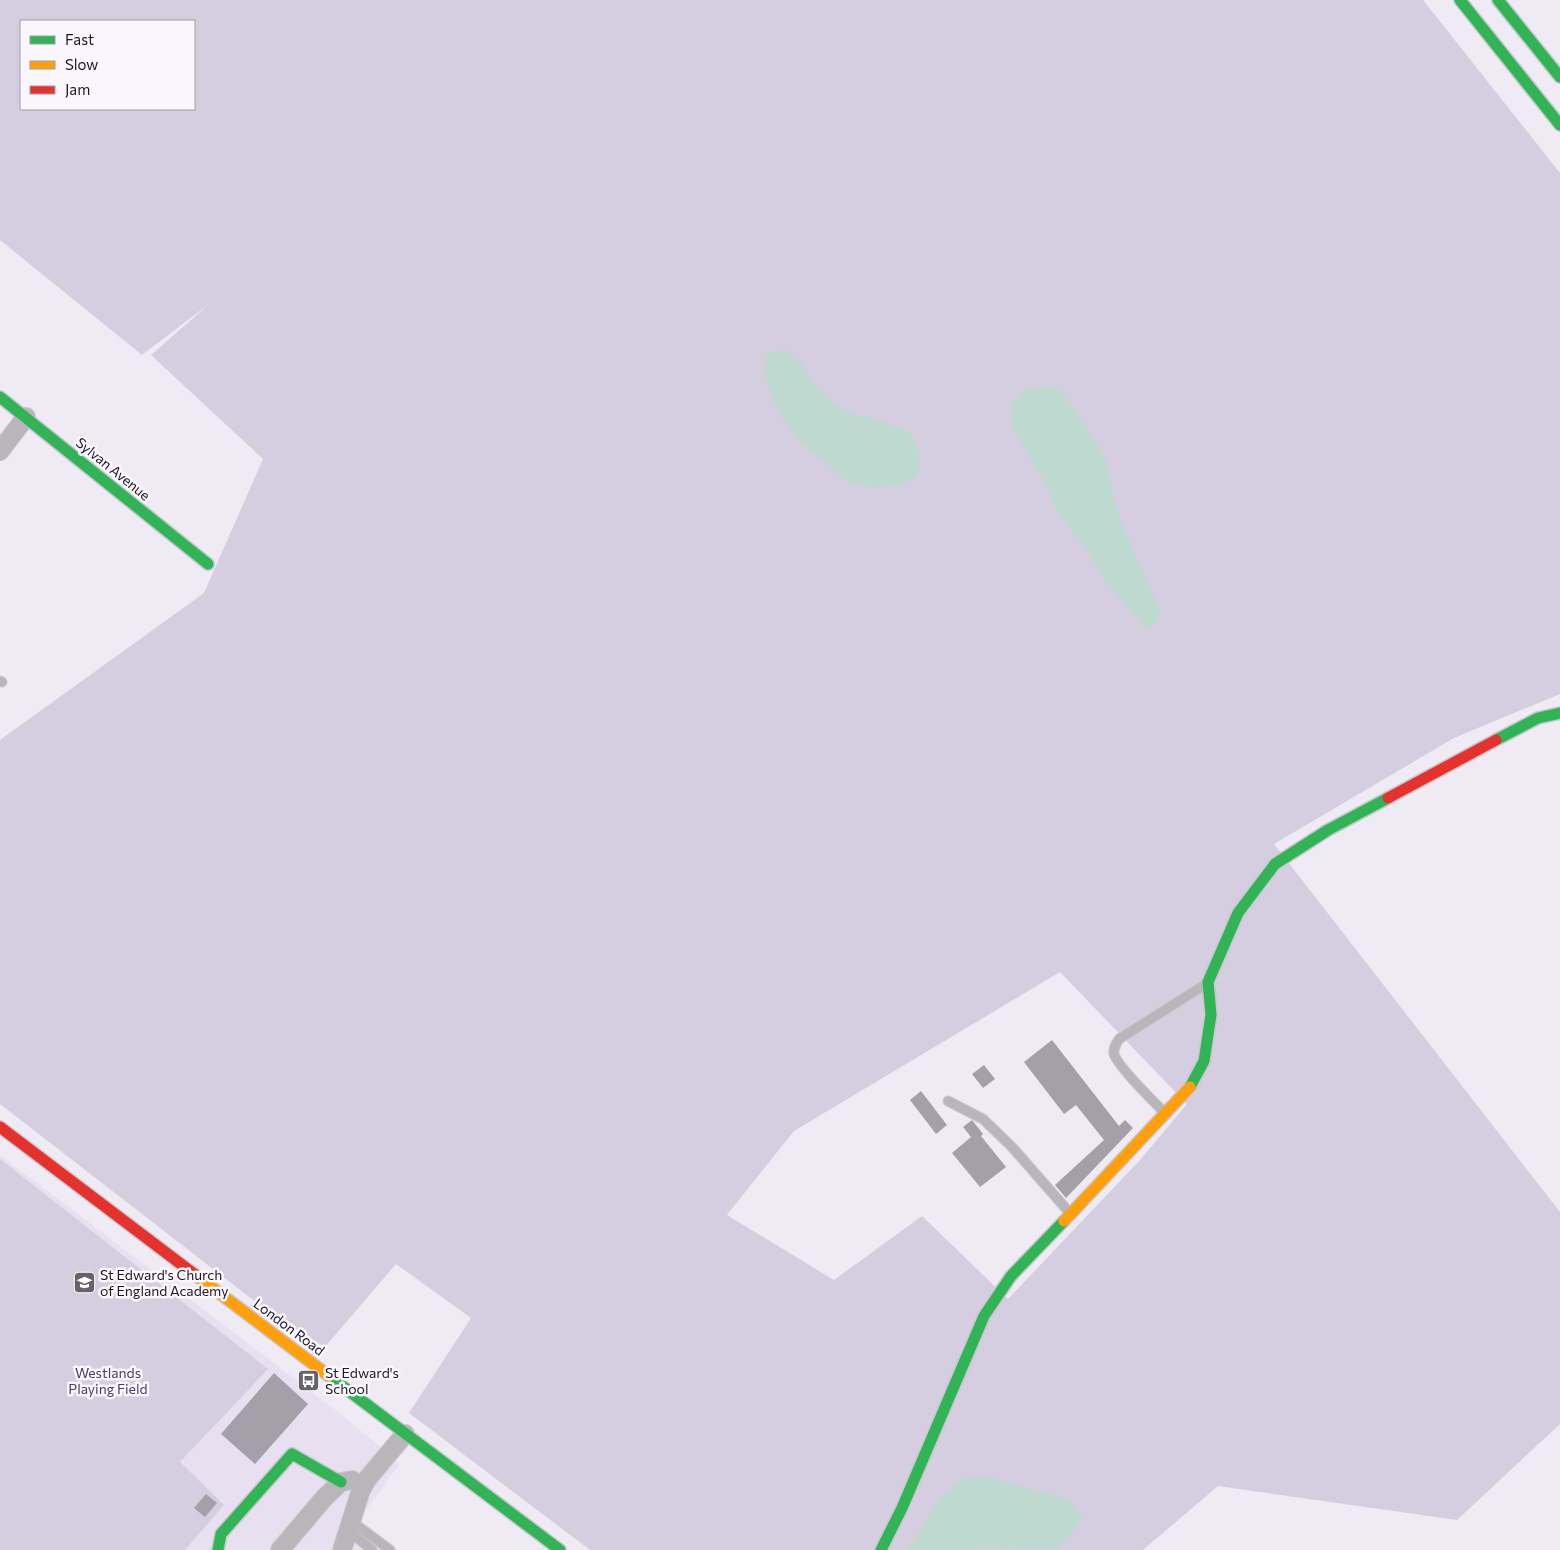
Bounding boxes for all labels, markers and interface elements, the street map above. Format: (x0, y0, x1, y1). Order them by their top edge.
legend (20, 20, 195, 110)
text: Fast (65, 30, 94, 48)
text: Slow (65, 55, 98, 73)
text: Jam (65, 80, 90, 98)
street label: Sylvan Avenue (73, 434, 154, 504)
place label: St Edward's Church of England Academy (100, 1266, 228, 1299)
school or university icon: St Edward's Church of England Academy (72, 1271, 96, 1295)
street label: London Road (251, 1294, 328, 1359)
park label: Westlands Playing Field (68, 1364, 148, 1397)
place label: St Edward's School (325, 1364, 399, 1397)
bus stop icon: St Edward's School (297, 1369, 321, 1393)

